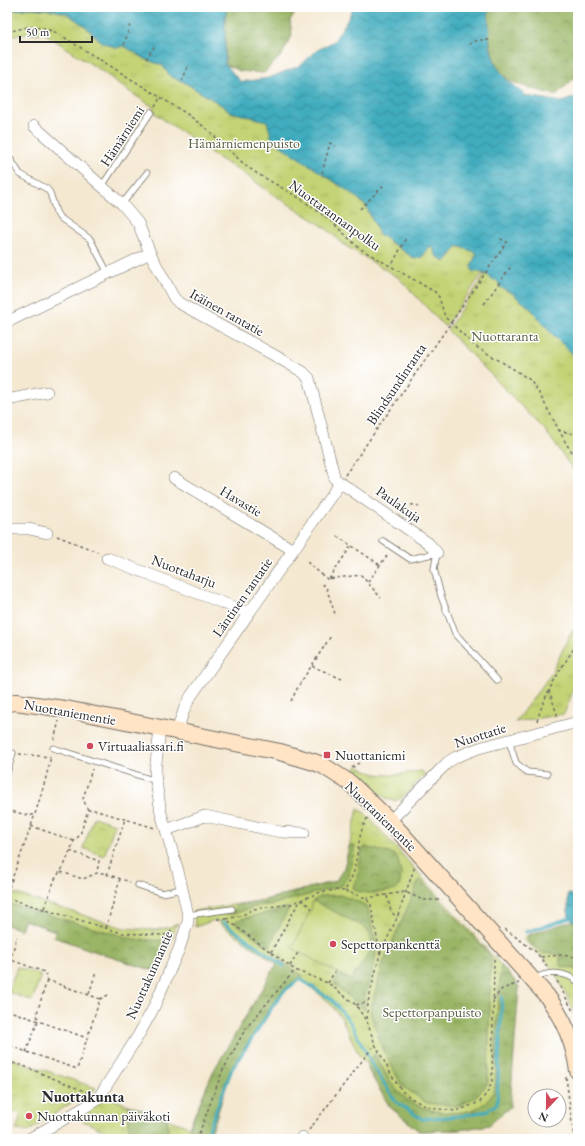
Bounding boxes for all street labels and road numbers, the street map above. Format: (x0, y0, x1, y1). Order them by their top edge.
street label: Hämärniemi (96, 102, 149, 170)
street label: Nuottarannanpolku (286, 176, 385, 255)
street label: Itäinen rantatie (187, 284, 268, 340)
street label: Blindsundinranta (362, 340, 430, 428)
street label: Havastie (217, 481, 266, 521)
street label: Paulakuja (373, 482, 426, 526)
street label: Nuottaharju (149, 550, 219, 592)
street label: Läntinen rantatie (208, 553, 276, 640)
street label: Nuottaniementie (23, 695, 118, 729)
street label: Nuottatie (452, 718, 509, 752)
street label: Nuottaniementie (341, 777, 421, 855)
street label: Nuottakunnantie (122, 928, 177, 1022)

